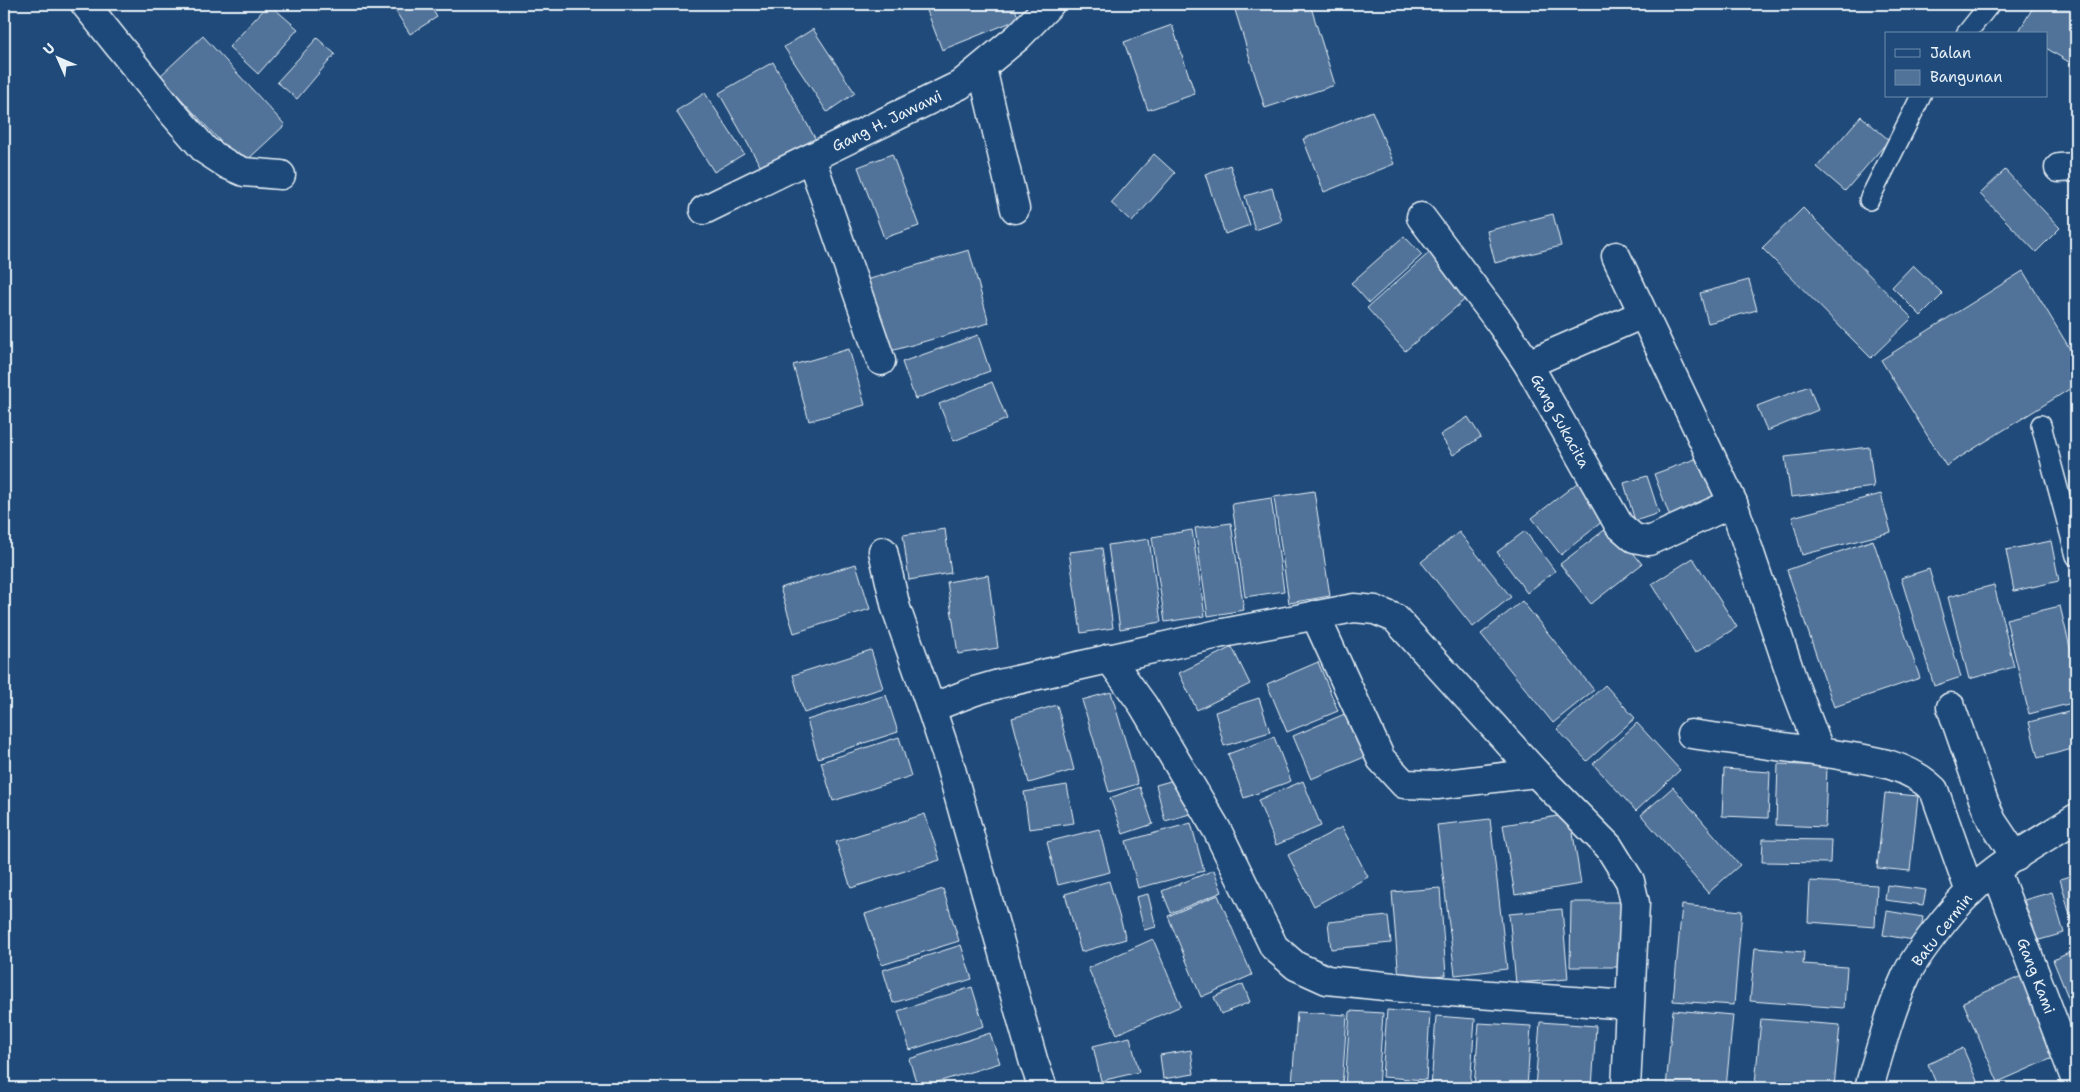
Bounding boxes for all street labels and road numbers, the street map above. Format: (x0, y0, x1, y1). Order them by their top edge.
street label: Gang H. Jawawi (829, 86, 945, 156)
street label: Gang Sukacita (1526, 370, 1594, 472)
street label: Batu Cermin (1907, 889, 1977, 971)
street label: Gang Kami (2012, 935, 2060, 1017)

